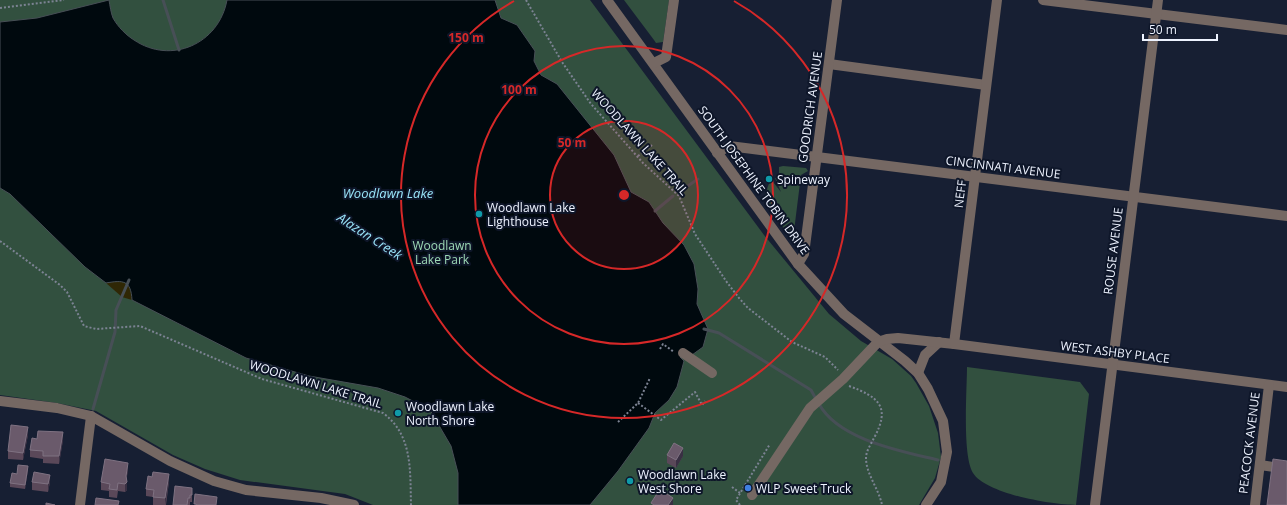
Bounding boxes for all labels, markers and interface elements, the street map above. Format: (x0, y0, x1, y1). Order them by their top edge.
scale bar (1143, 16, 1217, 42)
text: 50 m (1149, 21, 1177, 38)
text: 150 m (448, 29, 484, 46)
street label: GOODRICH AVENUE (794, 50, 826, 164)
text: 100 m (501, 81, 537, 98)
street label: WOODLAWN LAKE TRAIL (588, 85, 692, 199)
street label: SOUTH JOSEPHINE TOBIN DRIVE (694, 102, 814, 258)
text: 50 m (558, 134, 586, 151)
street label: CINCINNATI AVENUE (945, 152, 1061, 182)
place label: Spineway (777, 171, 831, 188)
marker: Spineway (764, 174, 774, 184)
street label: NEFF (950, 179, 970, 209)
water label: Woodlawn Lake (343, 184, 434, 202)
centre of rings (617, 188, 631, 202)
place label: Woodlawn Lake Lighthouse (487, 199, 576, 230)
street label: ROUSE AVENUE (1099, 206, 1127, 296)
water label: Alazan Creek (333, 208, 406, 264)
marker: Woodlawn Lake Lighthouse (474, 209, 484, 219)
park label: Woodlawn Lake Park (412, 237, 472, 268)
street label: WEST ASHBY PLACE (1059, 337, 1171, 367)
street label: WOODLAWN LAKE TRAIL (248, 356, 384, 412)
street label: PEACOCK AVENUE (1234, 391, 1264, 495)
place label: Woodlawn Lake North Shore (406, 398, 495, 429)
marker: Woodlawn Lake North Shore (393, 408, 403, 418)
place label: Woodlawn Lake West Shore (638, 466, 727, 497)
marker: Woodlawn Lake West Shore (625, 476, 635, 486)
place label: WLP Sweet Truck (756, 480, 852, 497)
marker: WLP Sweet Truck (743, 483, 753, 493)

